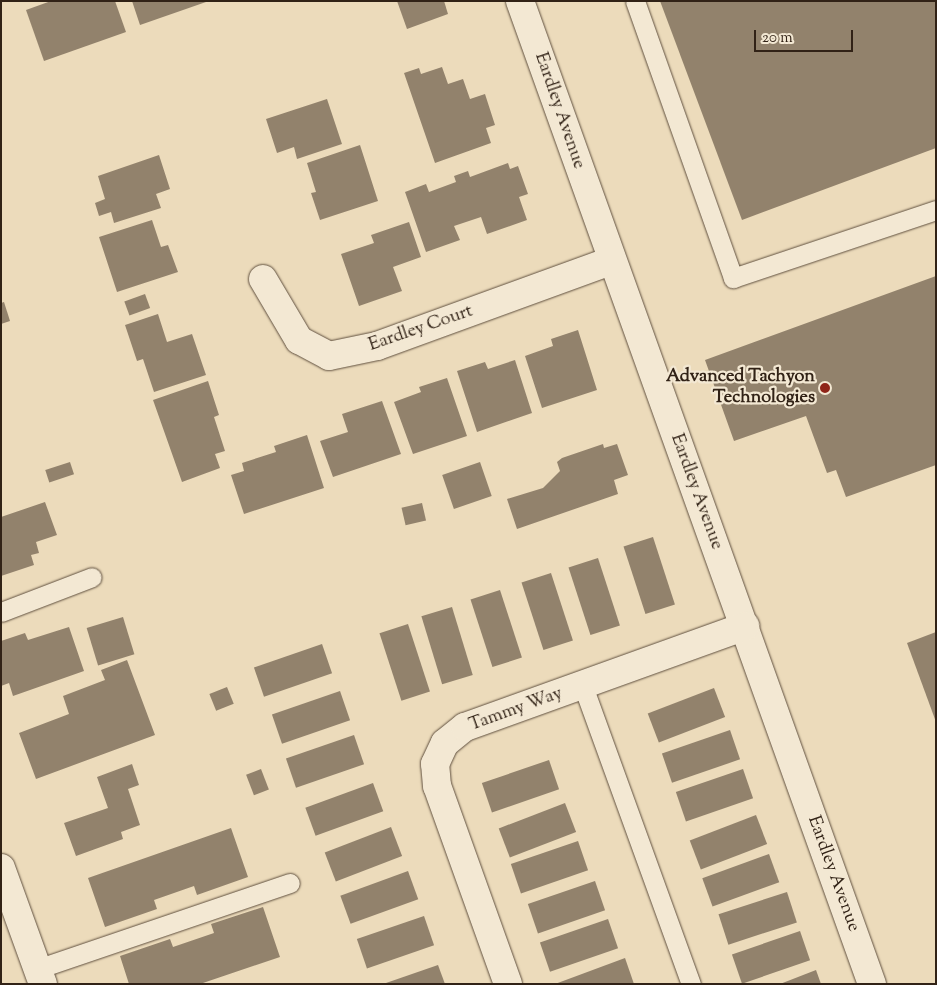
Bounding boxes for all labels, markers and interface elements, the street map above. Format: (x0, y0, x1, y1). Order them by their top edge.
scale bar (757, 20, 856, 52)
text: 20 m (762, 28, 793, 49)
street label: Eardley Avenue (529, 50, 589, 172)
street label: Eardley Court (366, 301, 476, 357)
place label: Advanced Tachyon Technologies (666, 367, 815, 409)
marker: Advanced Tachyon Technologies (819, 382, 831, 394)
street label: Eardley Avenue (665, 431, 727, 553)
street label: Tammy Way (467, 683, 565, 737)
street label: Eardley Avenue (802, 813, 864, 935)

